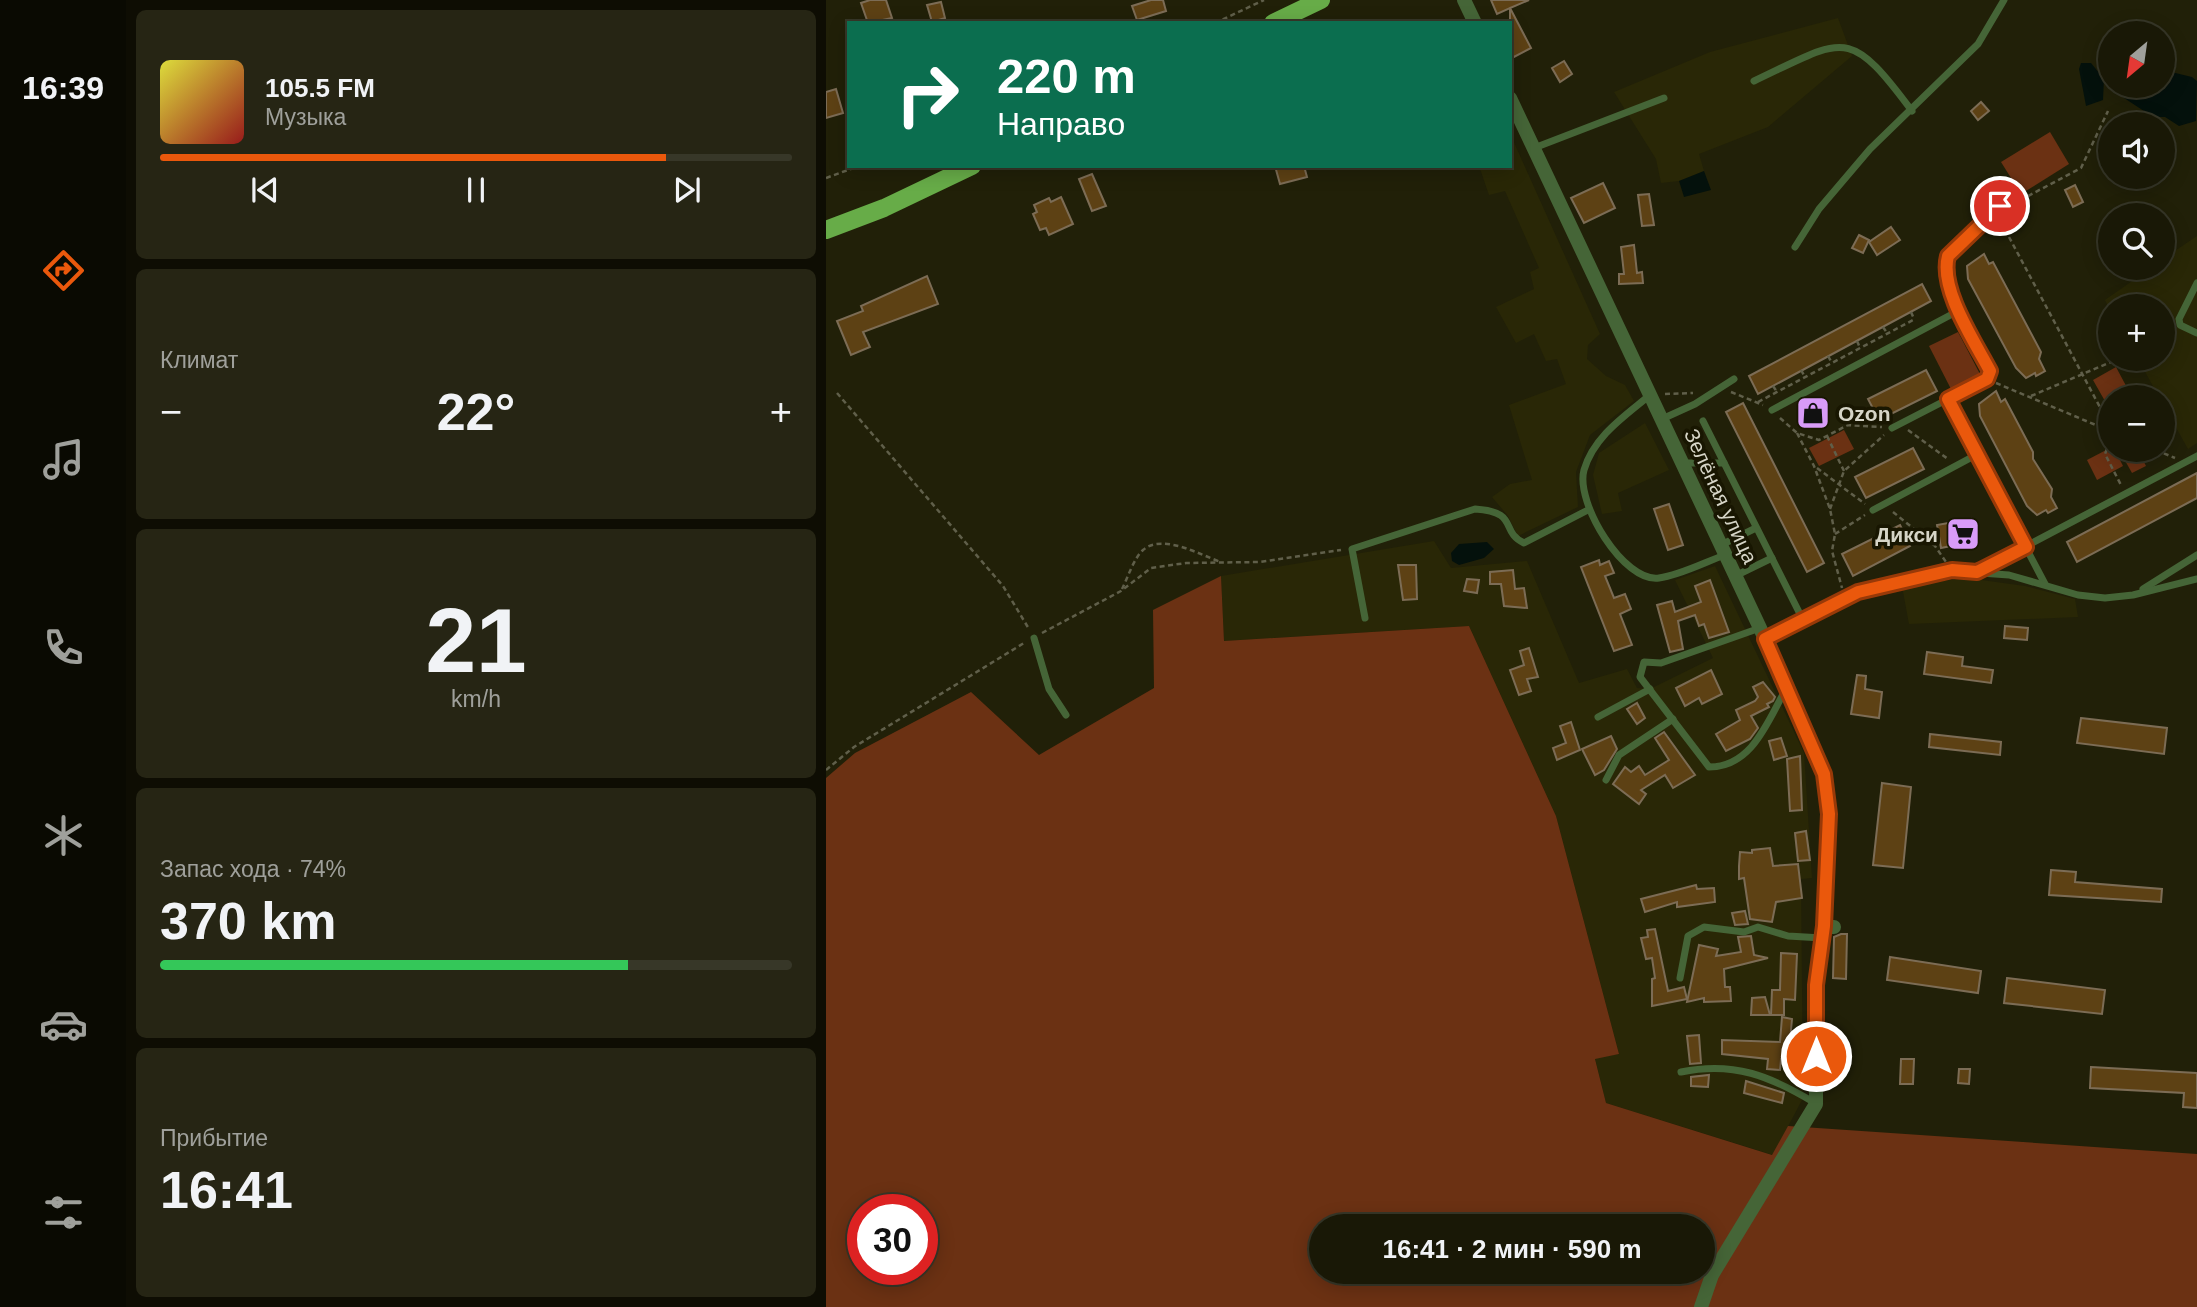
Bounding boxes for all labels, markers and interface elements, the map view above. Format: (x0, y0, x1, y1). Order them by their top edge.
north arrow (2098, 21, 2175, 98)
map controls (2098, 21, 2175, 462)
icon: right (882, 49, 973, 140)
text: 220 m (997, 49, 1136, 103)
text: 16:39 (22, 70, 104, 106)
text: 105.5 FM (265, 73, 375, 103)
text: Музыка (265, 104, 346, 130)
text: Направо (997, 106, 1125, 142)
button: sound (2098, 112, 2175, 189)
icon: previous (246, 171, 284, 209)
icon: pause (457, 171, 495, 209)
icon: next (668, 171, 706, 209)
pin (1970, 176, 2030, 236)
icon: arrive (1981, 187, 2019, 225)
button: search (2098, 203, 2175, 280)
icon: directions (39, 246, 88, 295)
button: + (2098, 294, 2175, 371)
text: Климат (160, 347, 238, 373)
text: 22° (437, 383, 515, 441)
button: − (2098, 385, 2175, 462)
text: − (160, 391, 182, 433)
text: + (770, 391, 792, 433)
shop icon: Ozon (1794, 394, 1832, 432)
place label: Ozon (1838, 402, 1891, 425)
street label: Зелёная улица (1680, 425, 1762, 567)
icon: music (39, 435, 88, 484)
supermarket icon: Дикси (1944, 515, 1982, 553)
place label: Дикси (1875, 523, 1938, 546)
text: 21 (425, 590, 527, 691)
icon: phone (39, 623, 88, 672)
text: km/h (451, 686, 501, 712)
icon: climate (39, 811, 88, 860)
text: Запас хода · 74% (160, 856, 346, 882)
text: 370 km (160, 892, 336, 950)
icon: car (39, 1000, 88, 1049)
position arrow (1779, 1019, 1853, 1093)
text: Прибытие (160, 1125, 268, 1151)
text: 16:41 (160, 1161, 293, 1219)
icon: filters (39, 1188, 88, 1237)
speed limit sign: 30 (847, 1194, 938, 1285)
text: 16:41 · 2 мин · 590 m (1382, 1234, 1642, 1264)

